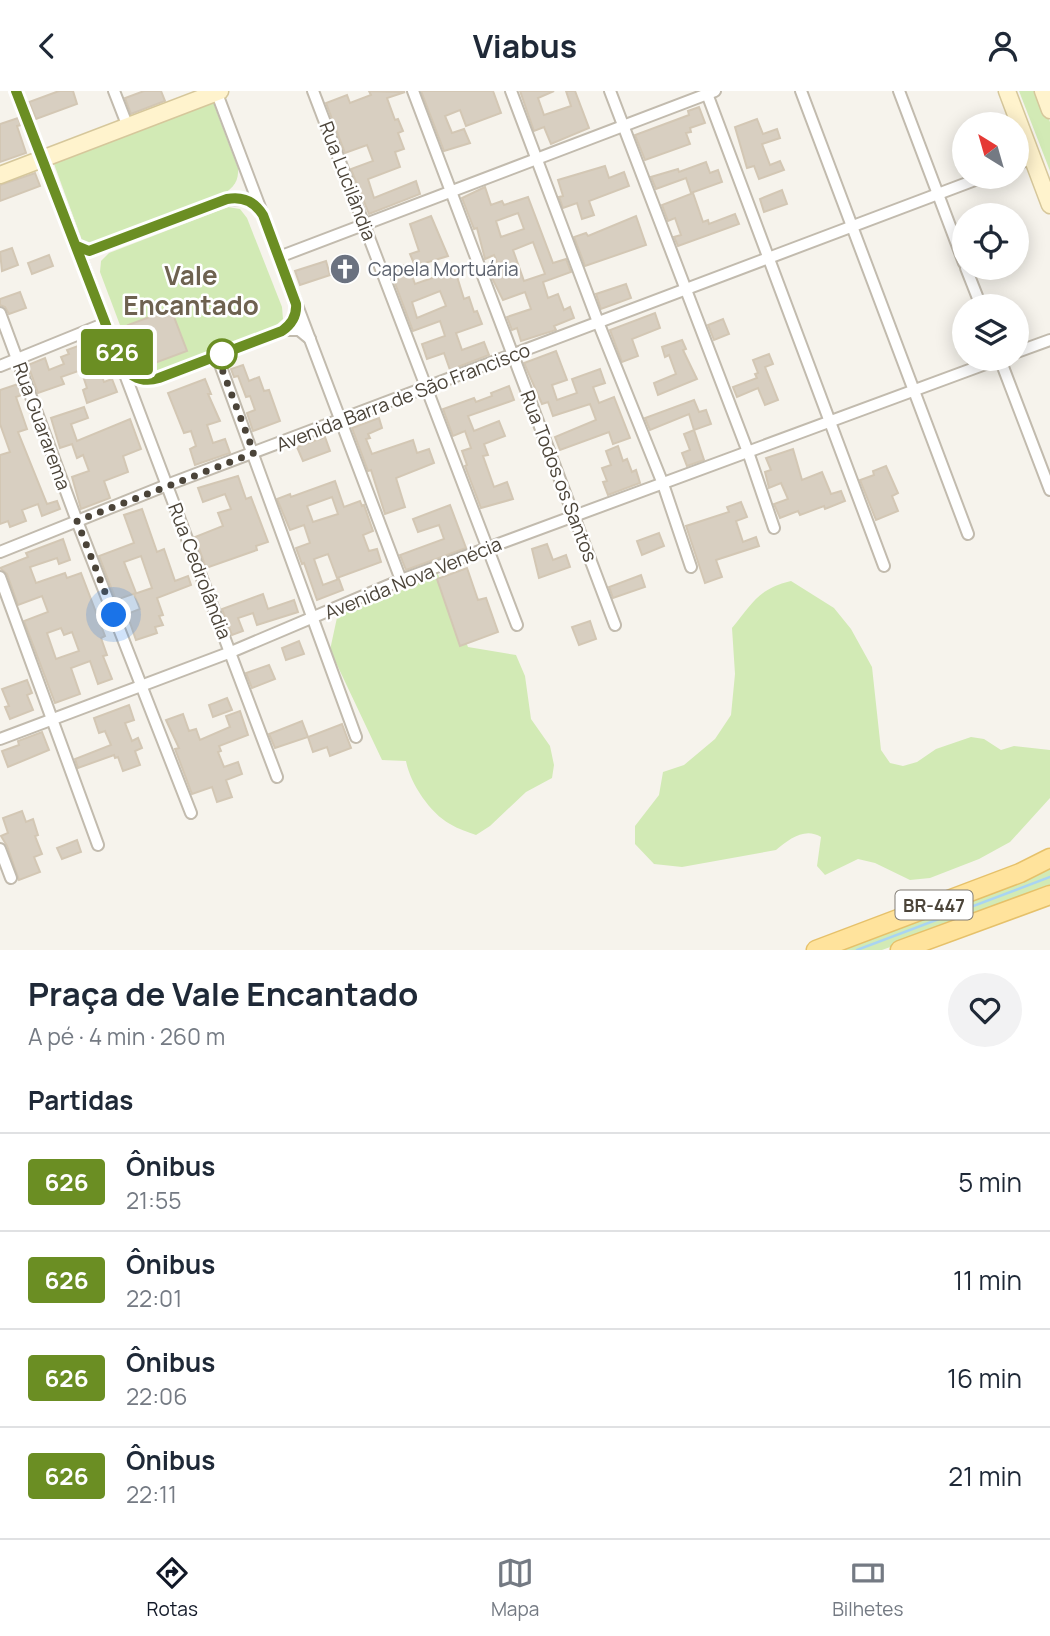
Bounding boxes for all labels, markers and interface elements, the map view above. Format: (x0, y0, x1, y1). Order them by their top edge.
text: Viabus (473, 24, 577, 68)
icon: back (28, 27, 66, 65)
icon: person (984, 27, 1022, 65)
north arrow (952, 112, 1029, 189)
map controls (952, 112, 1029, 371)
street label: Rua Lucilândia (313, 118, 383, 244)
button: locate (952, 203, 1029, 280)
church icon: Capela Mortuária (328, 252, 362, 286)
place label: Capela Mortuária (368, 256, 519, 282)
district label: Vale Encantado (123, 257, 259, 323)
button: layers (952, 294, 1029, 371)
line badge: 626 (77, 329, 157, 375)
text: 626 (95, 335, 139, 368)
street label: Avenida Barra de São Francisco (272, 336, 534, 458)
unlabelled marker (207, 339, 237, 369)
street label: Rua Guararema (7, 359, 77, 493)
street label: Rua Todos os Santos (514, 387, 604, 565)
street label: Rua Cedrolândia (162, 499, 238, 643)
street label: Avenida Nova Venécia (321, 531, 505, 625)
your location (96, 597, 131, 632)
road number: BR-447 (895, 891, 972, 919)
text: Praça de Vale Encantado (28, 971, 418, 1016)
button: heart (948, 973, 1022, 1047)
text: A pé · 4 min · 260 m (28, 1020, 225, 1052)
text: Partidas (28, 1082, 133, 1118)
text: Ônibus (126, 1148, 215, 1184)
text: 5 min (958, 1164, 1022, 1200)
text: 626 (44, 1165, 89, 1198)
text: 21:55 (126, 1184, 182, 1216)
text: Ônibus (126, 1246, 215, 1282)
text: 11 min (953, 1262, 1022, 1298)
text: 626 (44, 1263, 89, 1296)
text: 22:01 (126, 1282, 182, 1314)
text: Ônibus (126, 1344, 215, 1380)
text: 16 min (947, 1360, 1022, 1396)
text: 626 (44, 1361, 89, 1394)
text: 22:06 (126, 1380, 187, 1412)
text: Ônibus (126, 1442, 215, 1478)
text: 21 min (948, 1458, 1022, 1494)
text: 626 (44, 1459, 89, 1492)
text: 22:11 (126, 1478, 177, 1510)
tab: Rotas (147, 1554, 198, 1622)
tab: Mapa (491, 1554, 539, 1622)
tab: Bilhetes (832, 1554, 903, 1622)

